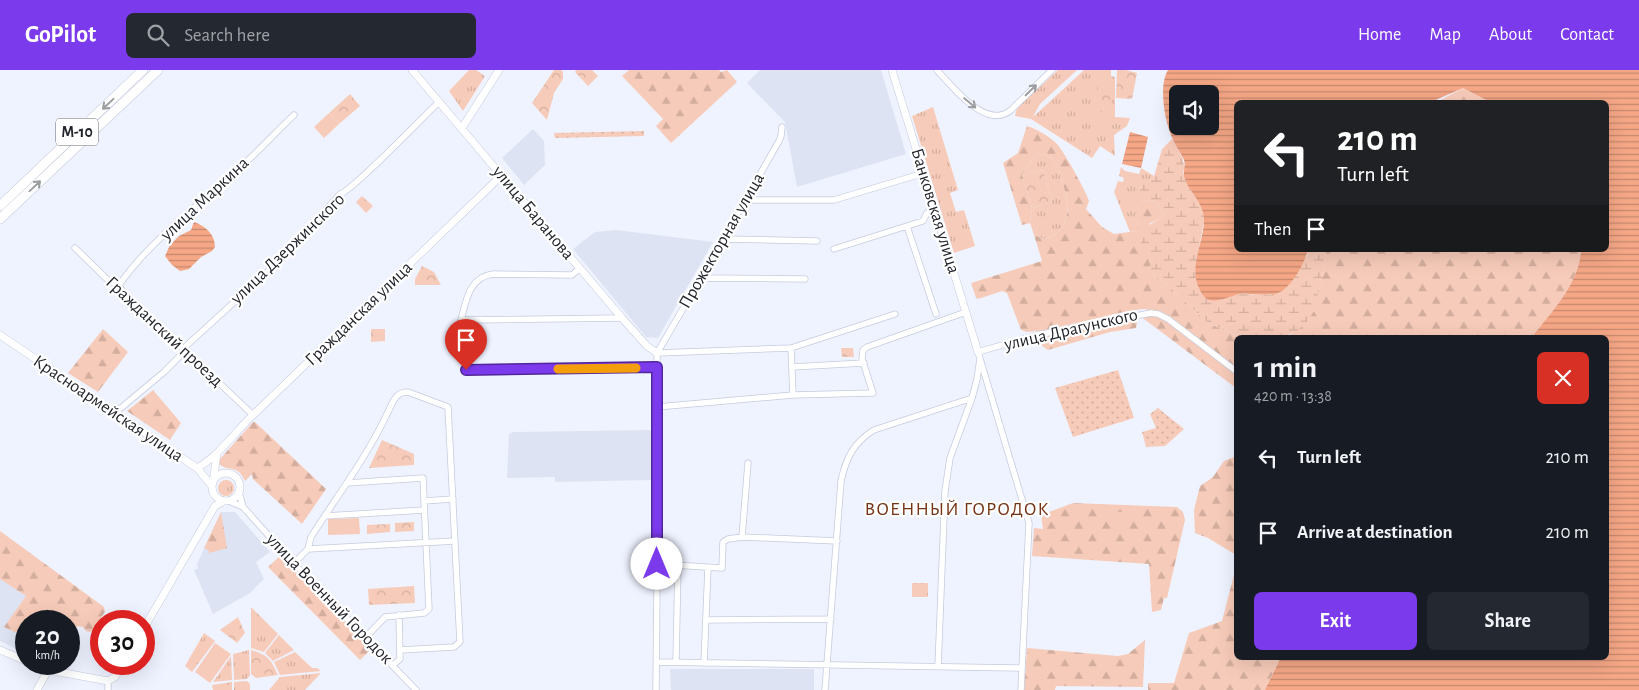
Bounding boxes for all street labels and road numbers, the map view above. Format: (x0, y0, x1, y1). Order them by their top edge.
road number: М-10 (56, 118, 98, 146)
street label: Банковская улица (907, 146, 963, 276)
street label: улица Маркина (157, 154, 252, 245)
street label: улица Баранова (488, 162, 577, 263)
street label: Прожекторная улица (676, 170, 768, 312)
street label: улица Дзержинского (227, 190, 348, 308)
street label: Гражданская улица (302, 259, 416, 369)
street label: Гражданский проезд (102, 273, 226, 391)
street label: улица Драгунского (1002, 306, 1139, 354)
street label: Красноармейская улица (30, 352, 186, 466)
street label: улица Военный Городок (262, 530, 396, 668)

